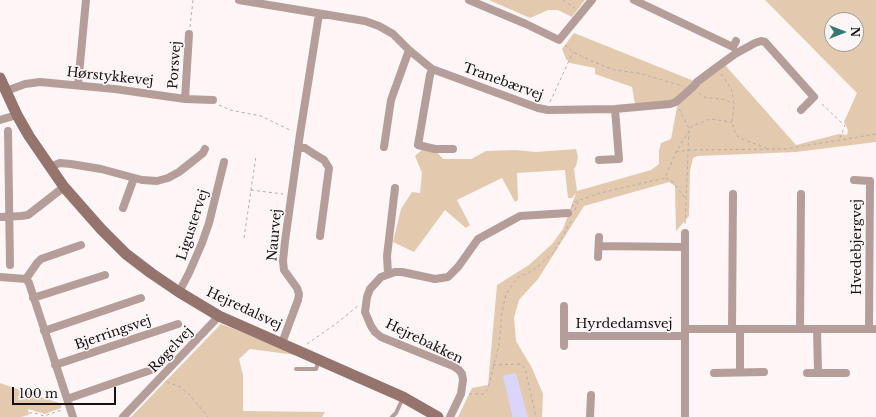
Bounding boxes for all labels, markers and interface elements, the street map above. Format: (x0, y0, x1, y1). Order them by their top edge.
north arrow (824, 12, 864, 52)
text: N (848, 27, 862, 37)
street label: Porsvej (166, 40, 184, 90)
street label: Tranebærvej (461, 60, 545, 104)
street label: Hørstykkevej (66, 65, 154, 89)
street label: Ligustervej (174, 187, 212, 263)
street label: Hvedebjergvej (849, 199, 865, 295)
street label: Naurvej (265, 208, 285, 262)
street label: Hejredalsvej (204, 285, 284, 333)
street label: Bjerringsvej (73, 313, 153, 353)
street label: Hyrdedamsvej (576, 316, 672, 332)
street label: Hejrebakken (383, 317, 465, 367)
street label: Røgelvej (146, 324, 196, 376)
scale bar (14, 379, 118, 405)
text: 100 m (19, 386, 58, 401)

